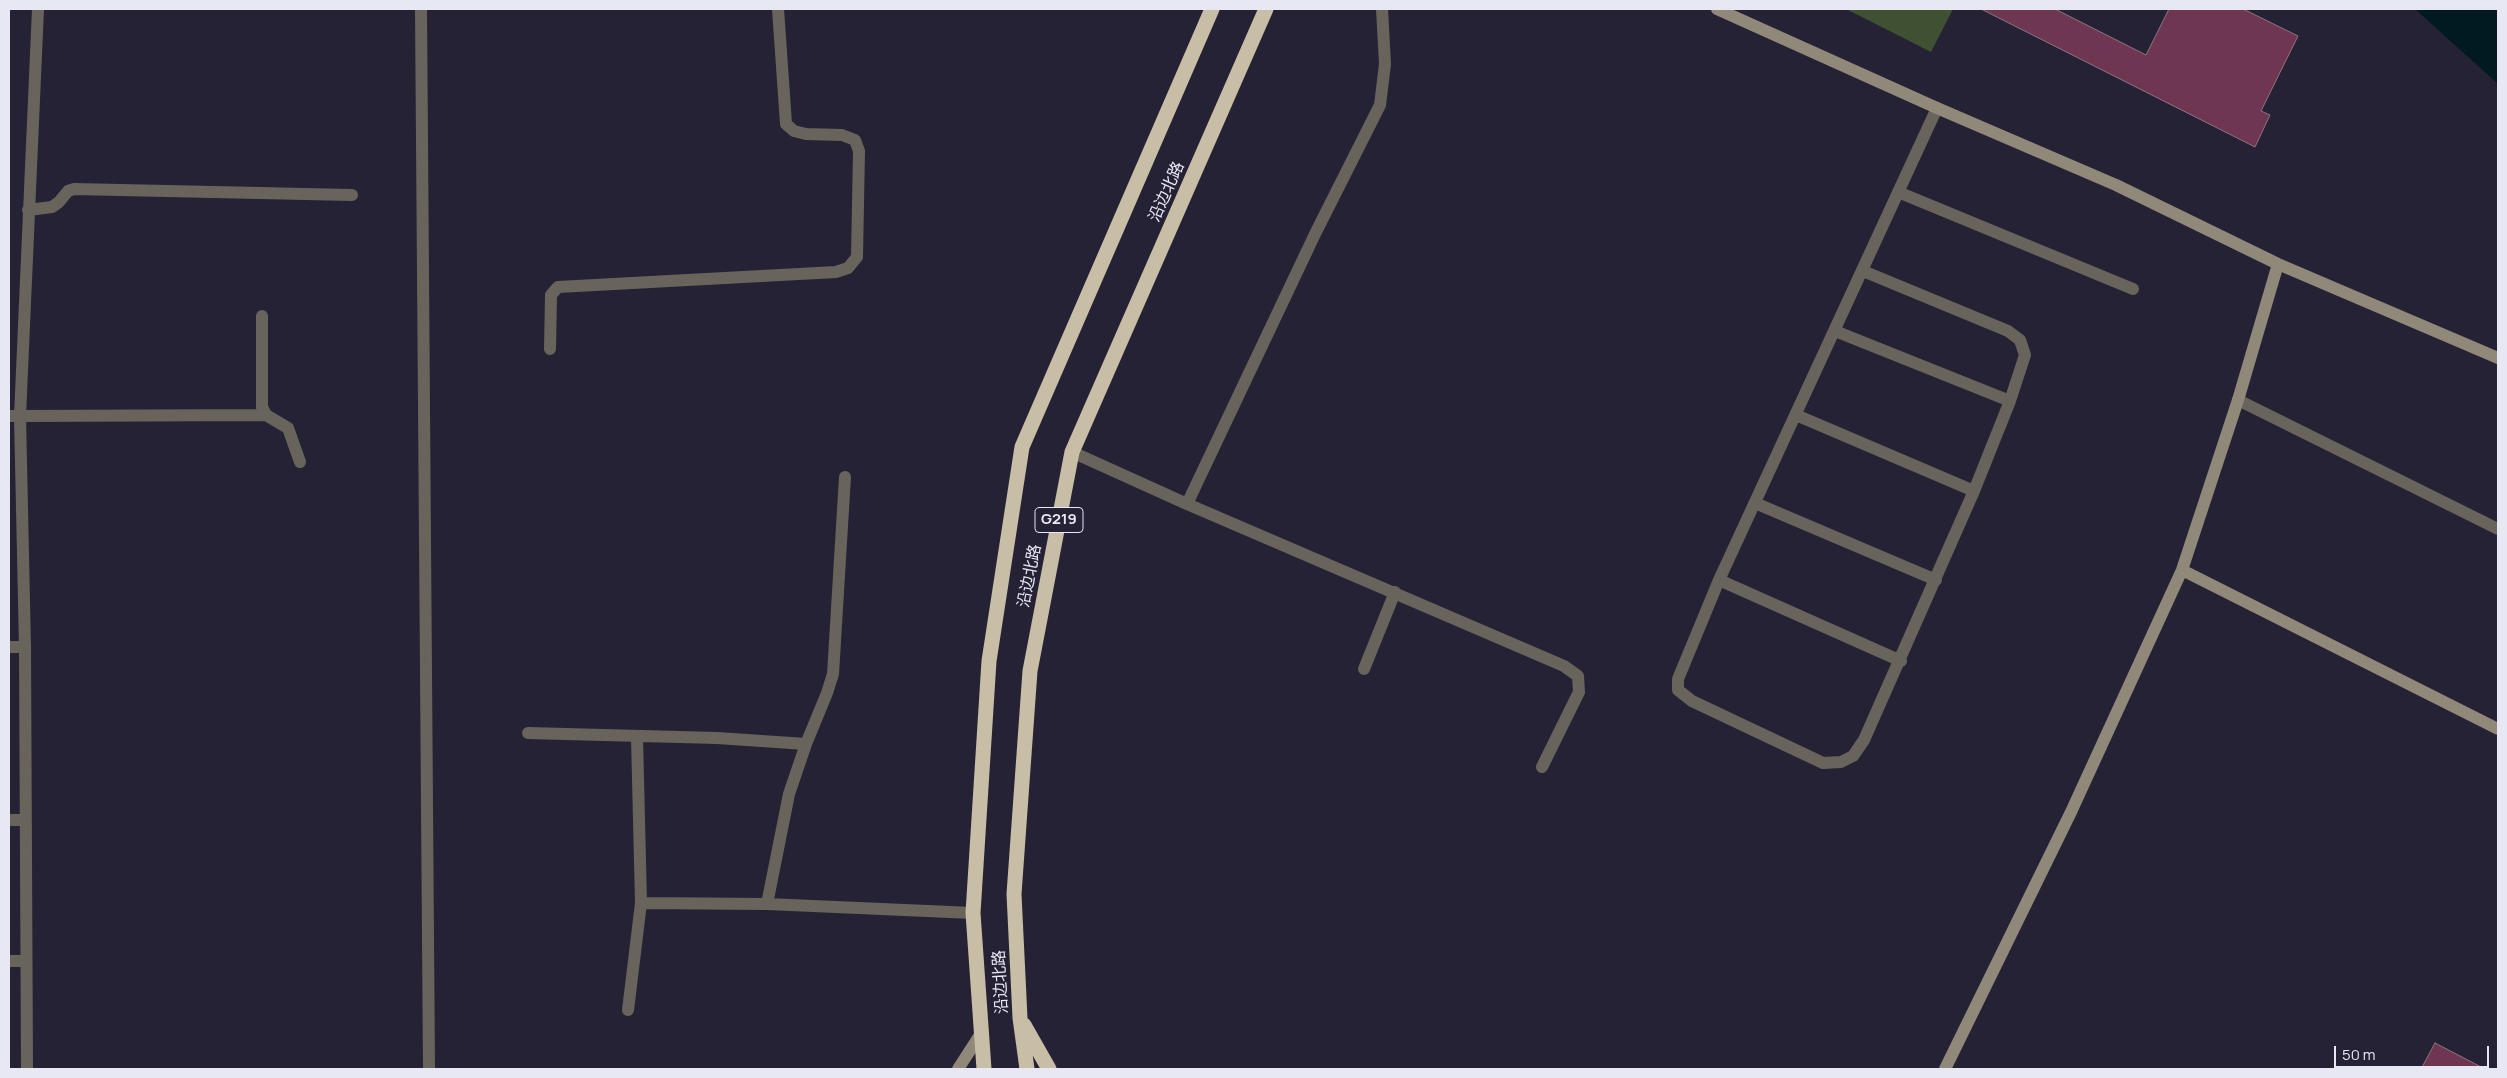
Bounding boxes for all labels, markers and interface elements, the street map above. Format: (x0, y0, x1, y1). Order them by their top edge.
street label: 沿边北路 (1145, 159, 1189, 225)
road number: G219 (1035, 508, 1083, 532)
street label: 沿边北路 (1014, 543, 1046, 609)
street label: 沿边北路 (990, 950, 1012, 1014)
scale bar (2337, 1036, 2492, 1068)
text: 50 m (2342, 1044, 2376, 1065)

